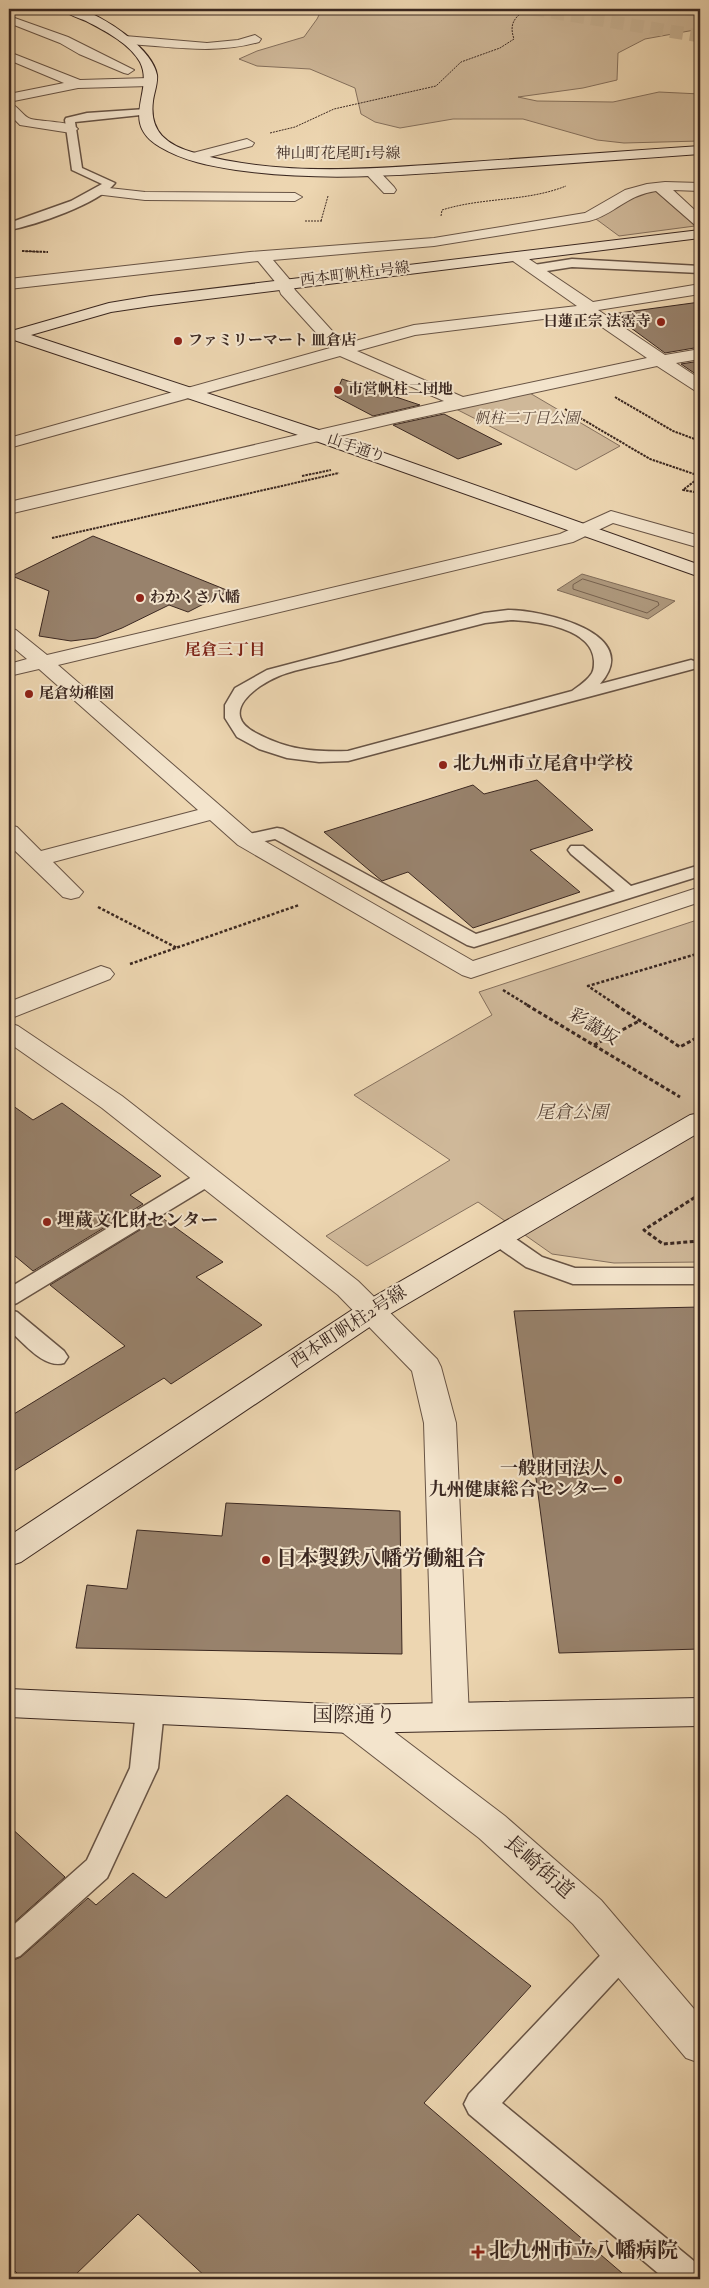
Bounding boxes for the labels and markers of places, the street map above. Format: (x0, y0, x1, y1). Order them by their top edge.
place label: 日蓮正宗 法霑寺 (543, 312, 651, 333)
marker: 日蓮正宗 法霑寺 (655, 316, 667, 328)
place label: ファミリーマート 皿倉店 (188, 331, 356, 352)
marker: ファミリーマート 皿倉店 (172, 335, 184, 347)
place label: 市営帆柱二団地 (348, 380, 453, 401)
marker: 市営帆柱二団地 (332, 384, 344, 396)
place label: わかくさ八幡 (150, 588, 240, 609)
marker: わかくさ八幡 (134, 592, 146, 604)
place label: 尾倉幼稚園 (39, 684, 114, 705)
marker: 尾倉幼稚園 (23, 688, 35, 700)
place label: 北九州市立尾倉中学校 (453, 752, 633, 778)
marker: 北九州市立尾倉中学校 (437, 759, 449, 771)
place label: 埋蔵文化財センター (57, 1209, 218, 1235)
marker: 埋蔵文化財センター (41, 1216, 53, 1228)
place label: 一般財団法人 九州健康総合センター (429, 1457, 608, 1504)
marker: 一般財団法人 九州健康総合センター (612, 1474, 624, 1486)
place label: 日本製鉄八幡労働組合 (276, 1545, 486, 1575)
marker: 日本製鉄八幡労働組合 (260, 1554, 272, 1566)
place label: 北九州市立八幡病院 (489, 2237, 678, 2267)
marker: 北九州市立八幡病院 (471, 2245, 485, 2259)

